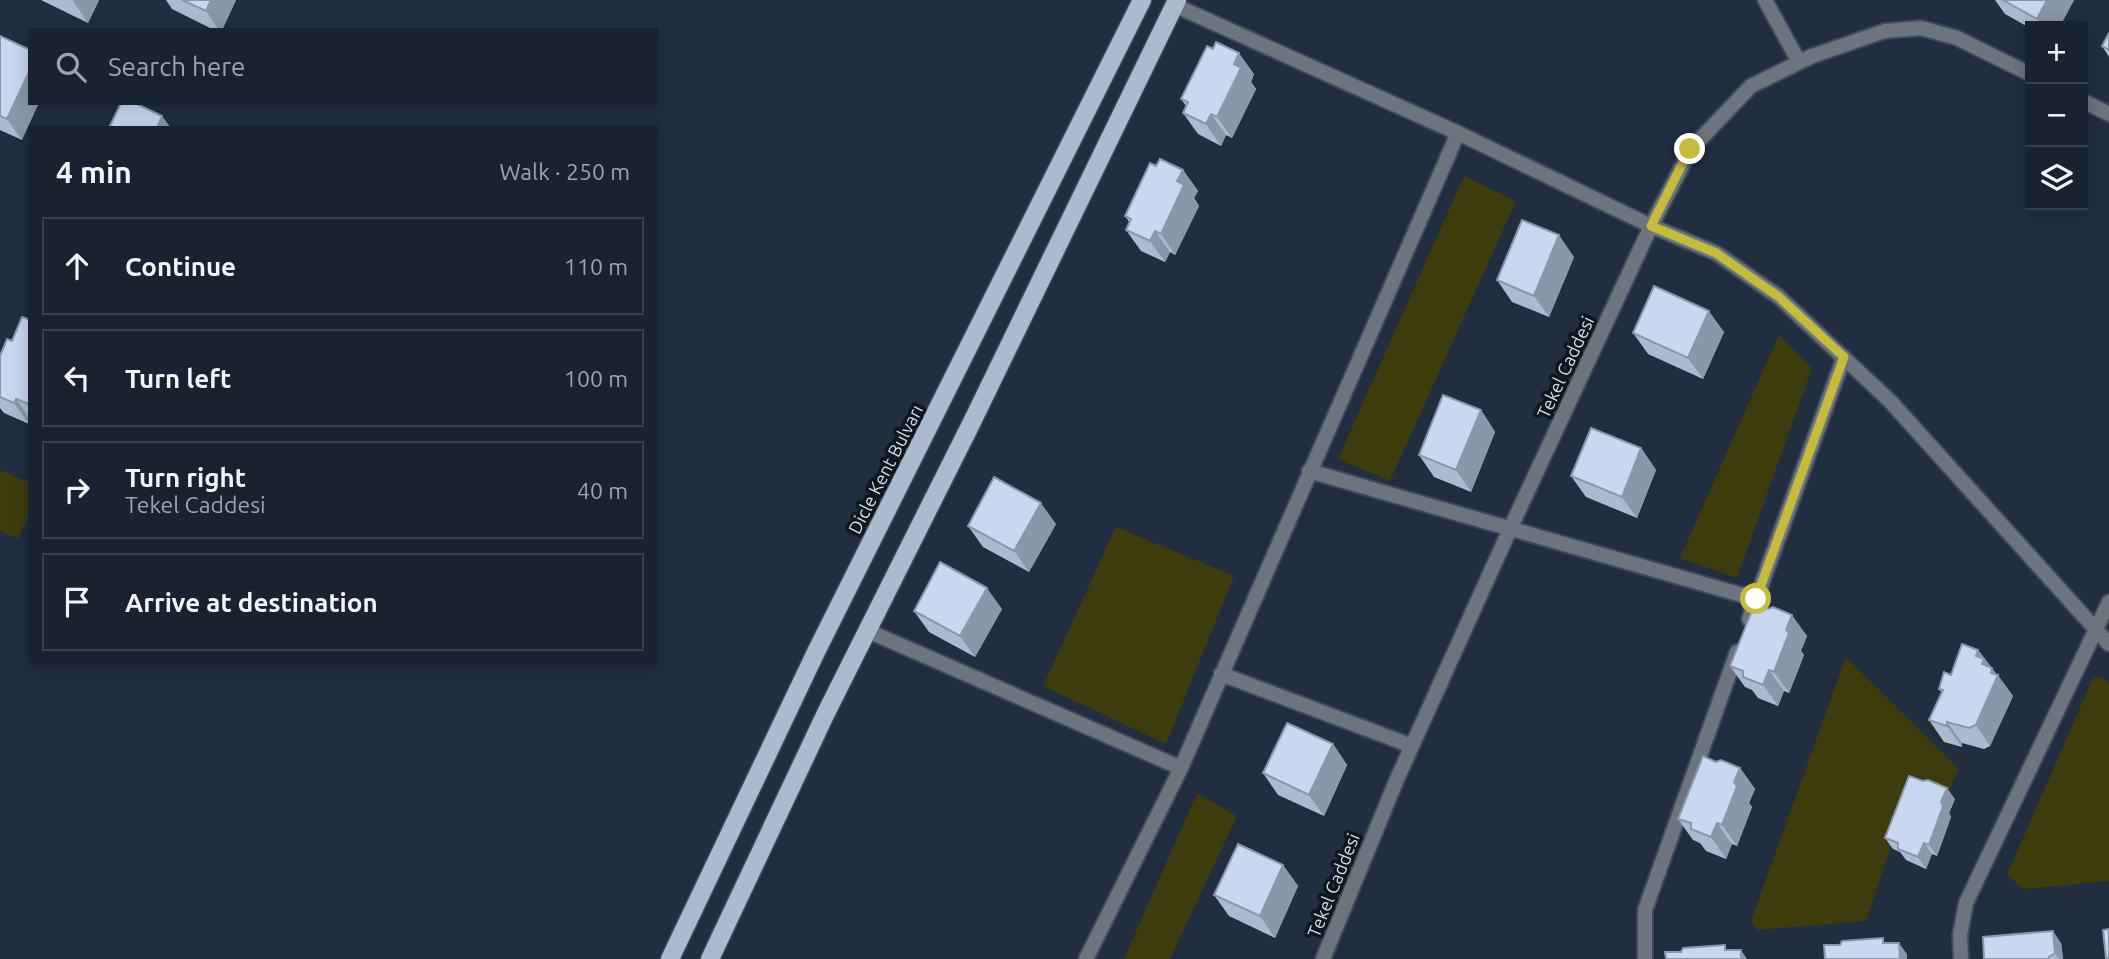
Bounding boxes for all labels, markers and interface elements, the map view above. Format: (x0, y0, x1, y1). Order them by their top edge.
map controls (2025, 21, 2088, 210)
button: + (2025, 21, 2088, 84)
search box (28, 28, 658, 105)
icon: search (52, 48, 90, 86)
text: Search here (108, 52, 245, 81)
button: − (2025, 84, 2088, 147)
route end (1674, 133, 1705, 164)
button: layers (2025, 147, 2088, 210)
text: 4 min (56, 155, 132, 189)
text: Walk · 250 m (499, 159, 630, 184)
icon: ahead (58, 247, 96, 285)
text: Continue (125, 252, 236, 281)
text: 110 m (564, 254, 628, 279)
street label: Tekel Caddesi (1533, 313, 1597, 421)
icon: left (58, 359, 96, 397)
text: Turn left (125, 364, 231, 393)
text: 100 m (564, 366, 628, 391)
street label: Dicle Kent Bulvarı (844, 401, 926, 537)
text: Turn right (125, 463, 246, 492)
icon: right (58, 471, 96, 509)
text: 40 m (577, 478, 628, 503)
text: Tekel Caddesi (125, 492, 266, 517)
icon: arrive (58, 583, 96, 621)
route start (1740, 583, 1771, 614)
text: Arrive at destination (125, 588, 378, 617)
street label: Tekel Caddesi (1303, 830, 1363, 940)

